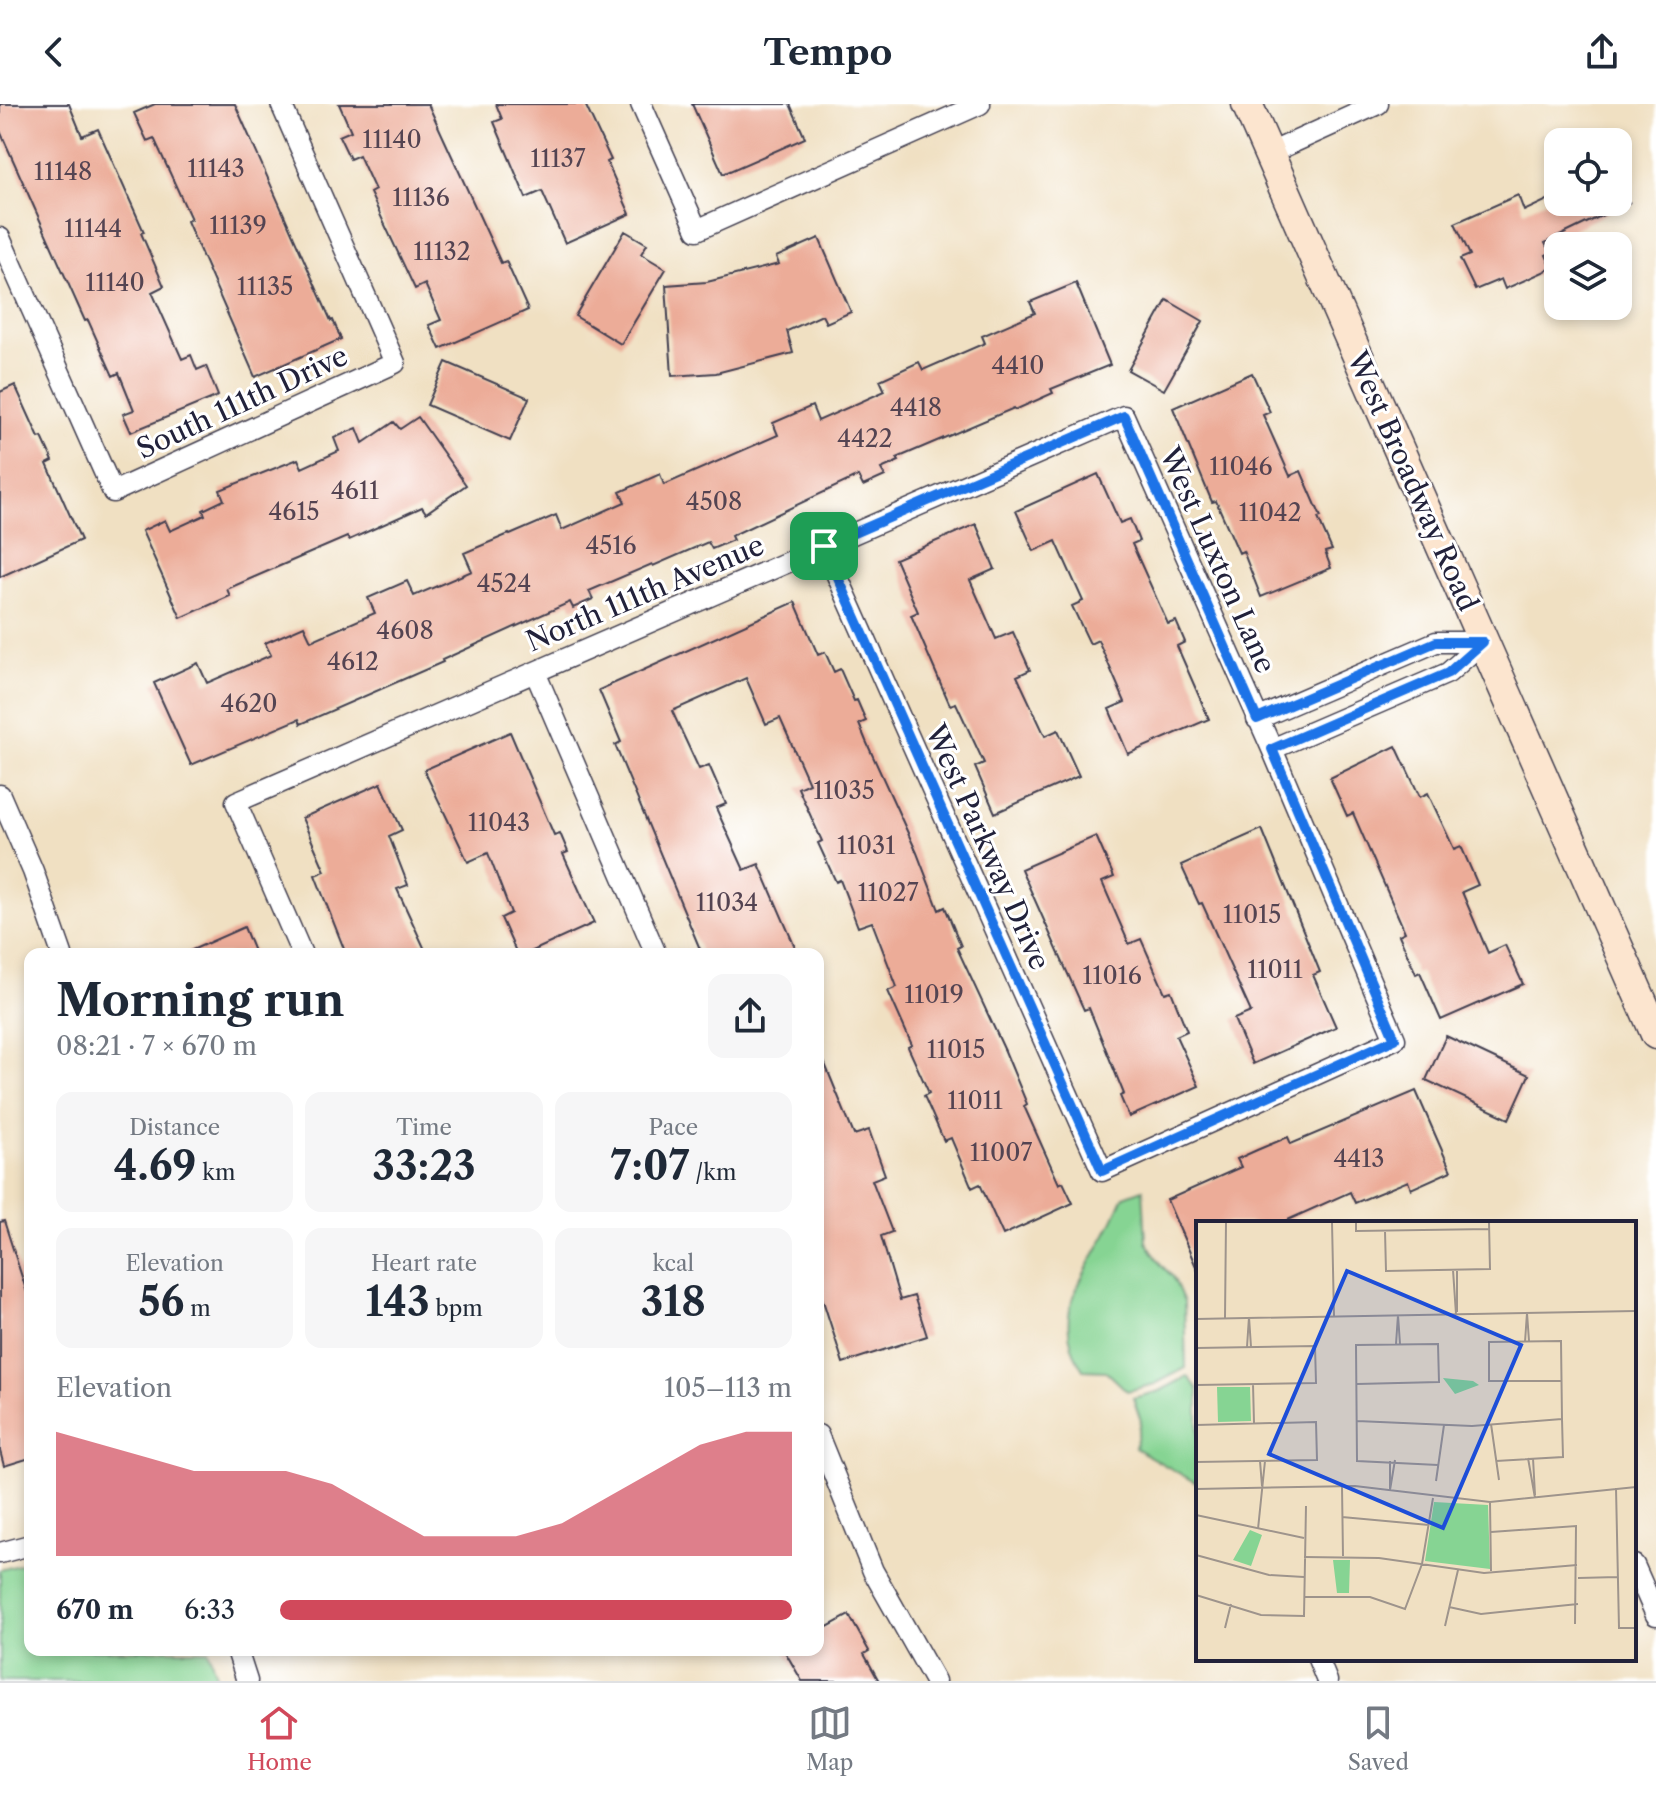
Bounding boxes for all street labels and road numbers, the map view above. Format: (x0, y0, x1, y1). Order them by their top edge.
street label: South 111th Drive (131, 338, 353, 466)
street label: West Broadway Road (1340, 345, 1486, 616)
street label: West Luxton Lane (1153, 441, 1283, 678)
street label: North 111th Avenue (521, 528, 769, 658)
street label: West Parkway Drive (918, 718, 1057, 975)

